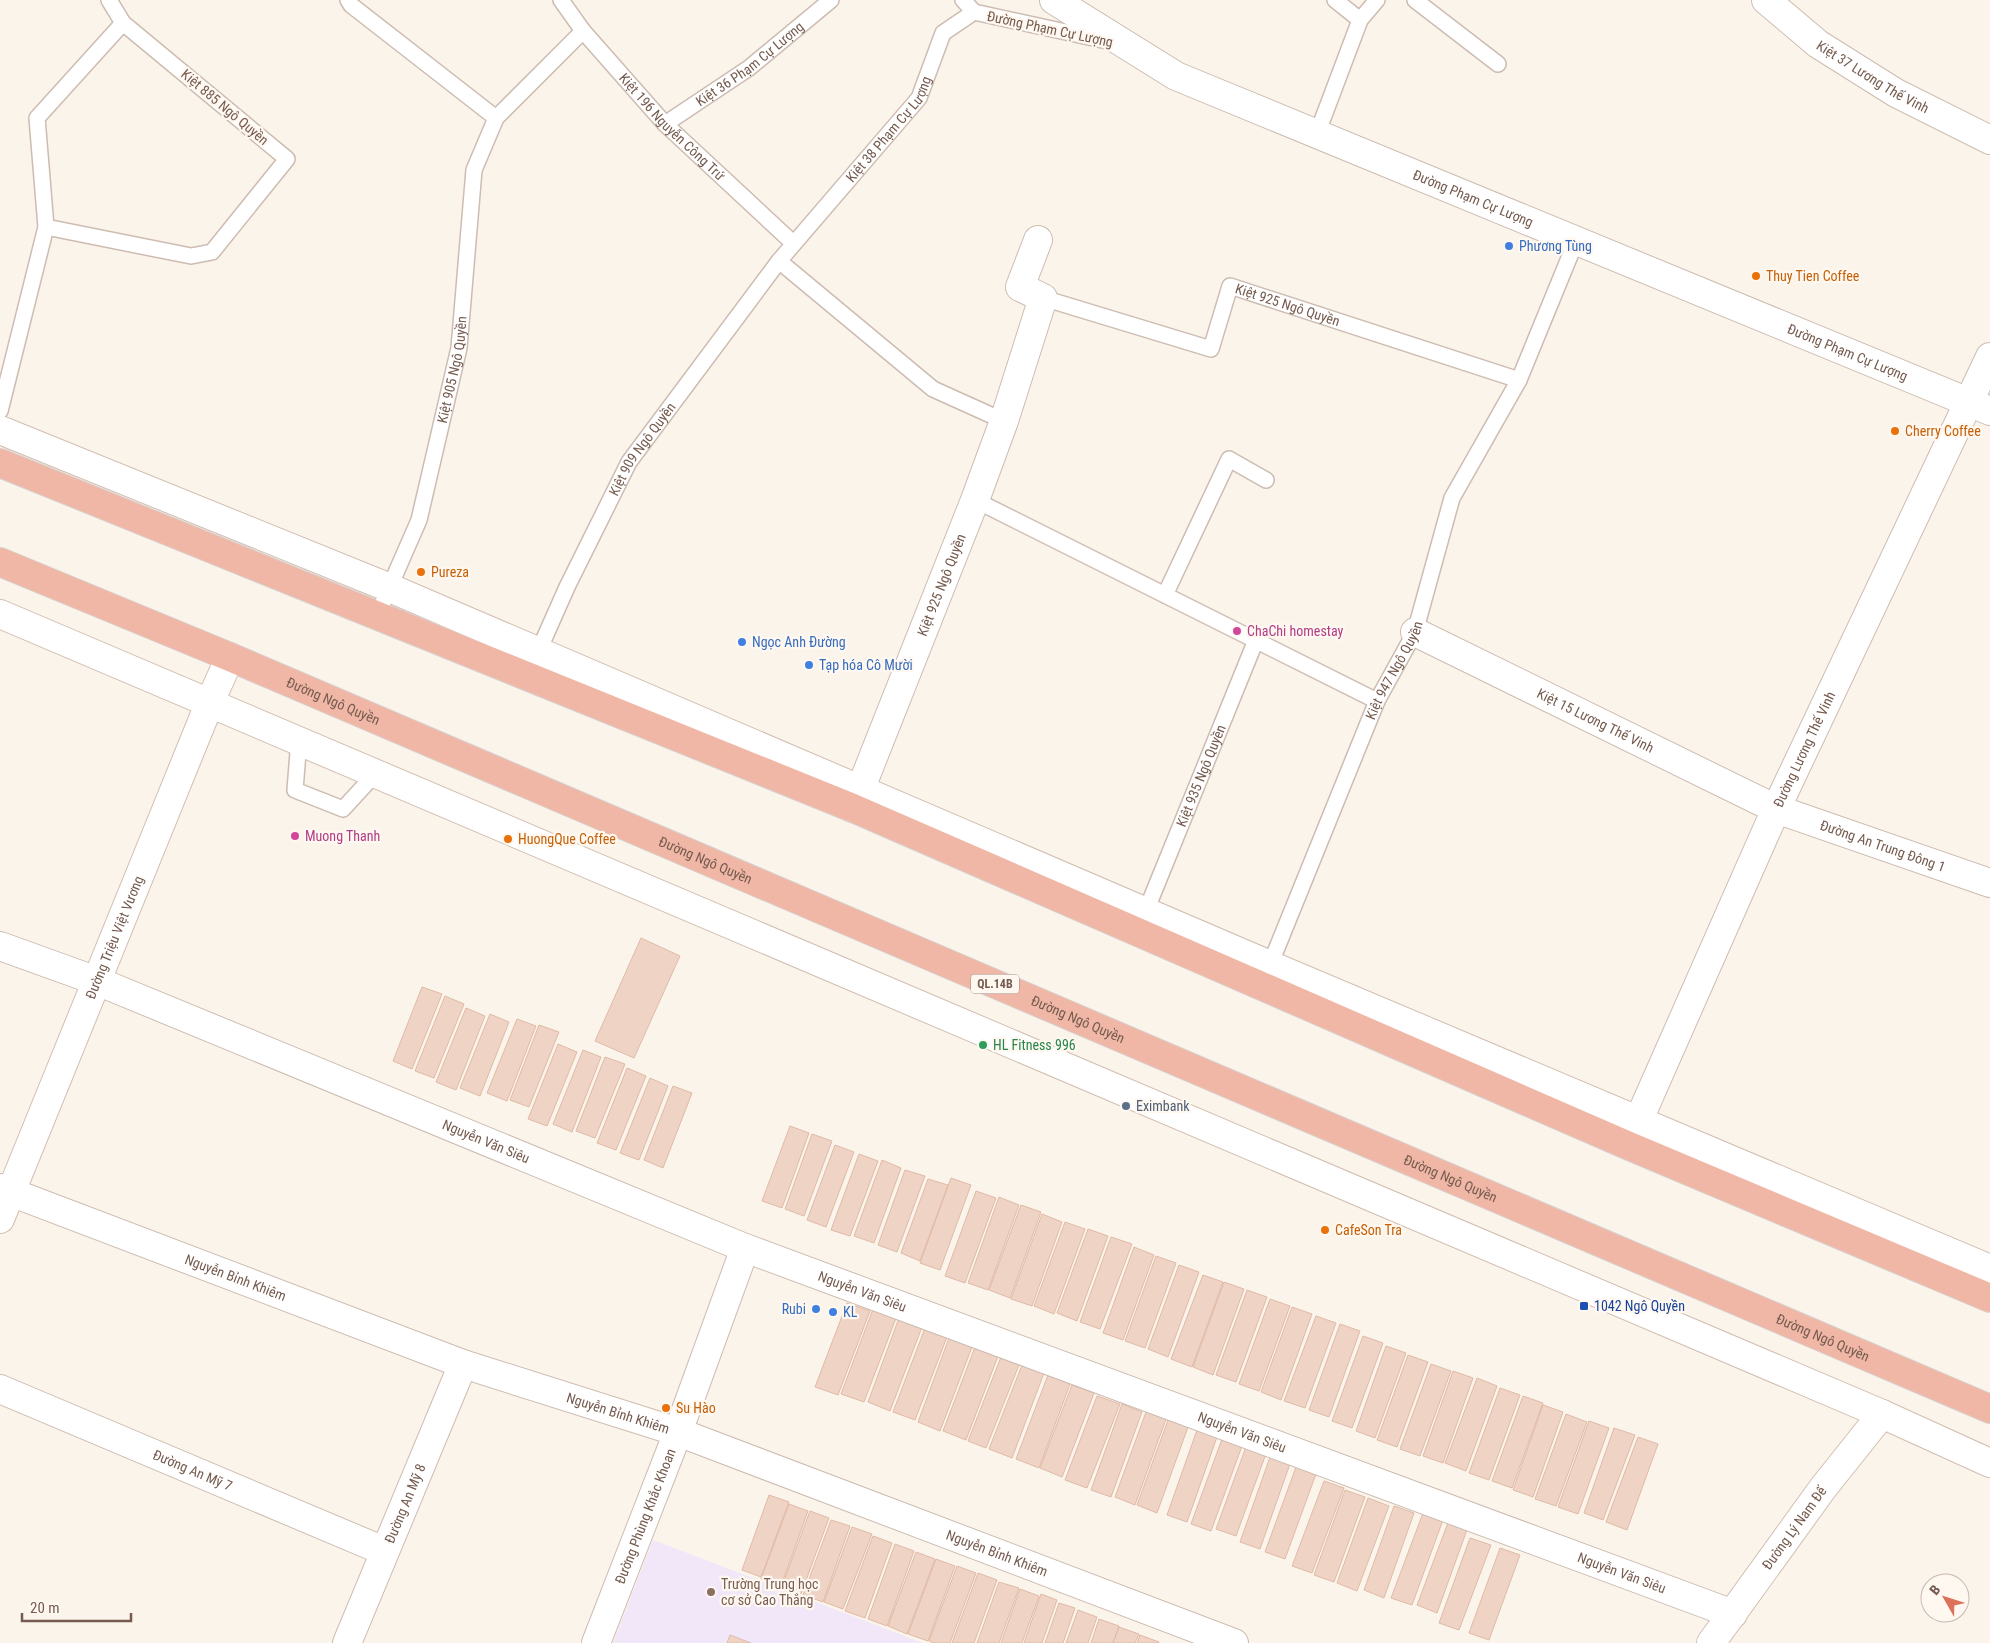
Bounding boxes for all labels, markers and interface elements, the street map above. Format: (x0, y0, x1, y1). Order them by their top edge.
street label: Đường Phạm Cự Lượng (986, 8, 1114, 50)
street label: Kiệt 36 Phạm Cự Lượng (693, 18, 807, 109)
street label: Kiệt 37 Lương Thế Vinh (1814, 37, 1932, 116)
street label: Kiệt 885 Ngô Quyền (178, 66, 272, 148)
street label: Kiệt 196 Nguyễn Công Trứ (616, 70, 728, 184)
street label: Kiệt 38 Phạm Cự Lượng (843, 74, 934, 185)
street label: Đường Phạm Cự Lượng (1411, 166, 1536, 230)
place label: Phương Tùng (1519, 238, 1592, 254)
marker: Phương Tùng (1503, 240, 1515, 252)
place label: Thuy Tien Coffee (1766, 268, 1860, 284)
marker: Thuy Tien Coffee (1750, 270, 1762, 282)
street label: Kiệt 925 Ngô Quyền (1233, 280, 1342, 329)
street label: Kiệt 905 Ngô Quyền (434, 315, 470, 425)
street label: Đường Phạm Cự Lượng (1785, 321, 1910, 384)
street label: Kiệt 909 Ngô Quyền (606, 399, 679, 498)
place label: Cherry Coffee (1905, 423, 1981, 439)
marker: Cherry Coffee (1889, 425, 1901, 437)
street label: Kiệt 925 Ngô Quyền (914, 531, 969, 638)
place label: Pureza (431, 564, 469, 580)
marker: Pureza (415, 566, 427, 578)
street label: Kiệt 947 Ngô Quyền (1362, 619, 1426, 722)
place label: ChaChi homestay (1247, 623, 1344, 639)
marker: ChaChi homestay (1231, 625, 1243, 637)
place label: Ngọc Anh Đường (752, 634, 846, 650)
marker: Ngọc Anh Đường (736, 636, 748, 648)
place label: Tạp hóa Cô Mười (819, 657, 913, 673)
marker: Tạp hóa Cô Mười (803, 659, 815, 671)
street label: Đường Ngô Quyền (284, 674, 382, 728)
street label: Kiệt 15 Lương Thế Vinh (1534, 685, 1657, 756)
street label: Đường Lương Thế Vinh (1770, 689, 1838, 810)
street label: Kiệt 935 Ngô Quyền (1173, 722, 1229, 829)
street label: Đường An Trung Đông 1 (1818, 817, 1947, 875)
place label: Muong Thanh (305, 828, 380, 844)
marker: Muong Thanh (289, 830, 301, 842)
place label: HuongQue Coffee (518, 831, 616, 847)
marker: HuongQue Coffee (502, 833, 514, 845)
street label: Đường Ngô Quyền (656, 833, 755, 887)
street label: Đường Triệu Việt Vương (82, 873, 147, 1001)
road number: QL.14B (971, 974, 1019, 994)
street label: Đường Ngô Quyền (1029, 992, 1127, 1046)
place label: HL Fitness 996 (993, 1037, 1076, 1053)
marker: HL Fitness 996 (977, 1039, 989, 1051)
place label: Eximbank (1136, 1098, 1190, 1114)
marker: Eximbank (1120, 1100, 1132, 1112)
street label: Nguyễn Văn Siêu (440, 1116, 532, 1166)
street label: Đường Ngô Quyền (1401, 1151, 1500, 1205)
place label: CafeSon Tra (1335, 1222, 1402, 1238)
marker: CafeSon Tra (1319, 1224, 1331, 1236)
street label: Nguyễn Bỉnh Khiêm (183, 1251, 288, 1304)
street label: Nguyễn Văn Siêu (816, 1268, 909, 1315)
place label: 1042 Ngô Quyền (1594, 1298, 1685, 1314)
marker: 1042 Ngô Quyền (1578, 1300, 1590, 1312)
place label: Rubi (782, 1301, 806, 1317)
marker: Rubi (810, 1303, 822, 1315)
place label: KL (843, 1304, 858, 1320)
marker: KL (827, 1306, 839, 1318)
street label: Đường Ngô Quyền (1774, 1311, 1872, 1365)
street label: Nguyễn Bỉnh Khiêm (565, 1389, 672, 1437)
place label: Su Hào (676, 1400, 716, 1416)
marker: Su Hào (660, 1402, 672, 1414)
street label: Nguyễn Văn Siêu (1196, 1409, 1288, 1456)
street label: Đường An Mỹ 7 (151, 1446, 235, 1494)
street label: Đường Phùng Khắc Khoan (612, 1446, 679, 1586)
street label: Đường An Mỹ 8 (381, 1461, 429, 1546)
street label: Đường Lý Nam Đế (1759, 1482, 1830, 1573)
street label: Nguyễn Bỉnh Khiêm (944, 1527, 1050, 1580)
street label: Nguyễn Văn Siêu (1576, 1549, 1668, 1596)
north arrow (1920, 1573, 1970, 1623)
place label: Trường Trung học cơ sở Cao Thắng (721, 1576, 818, 1608)
text: B (1926, 1582, 1944, 1598)
marker: Trường Trung học cơ sở Cao Thắng (705, 1586, 717, 1598)
scale bar (22, 1590, 131, 1622)
text: 20 m (30, 1599, 60, 1617)

